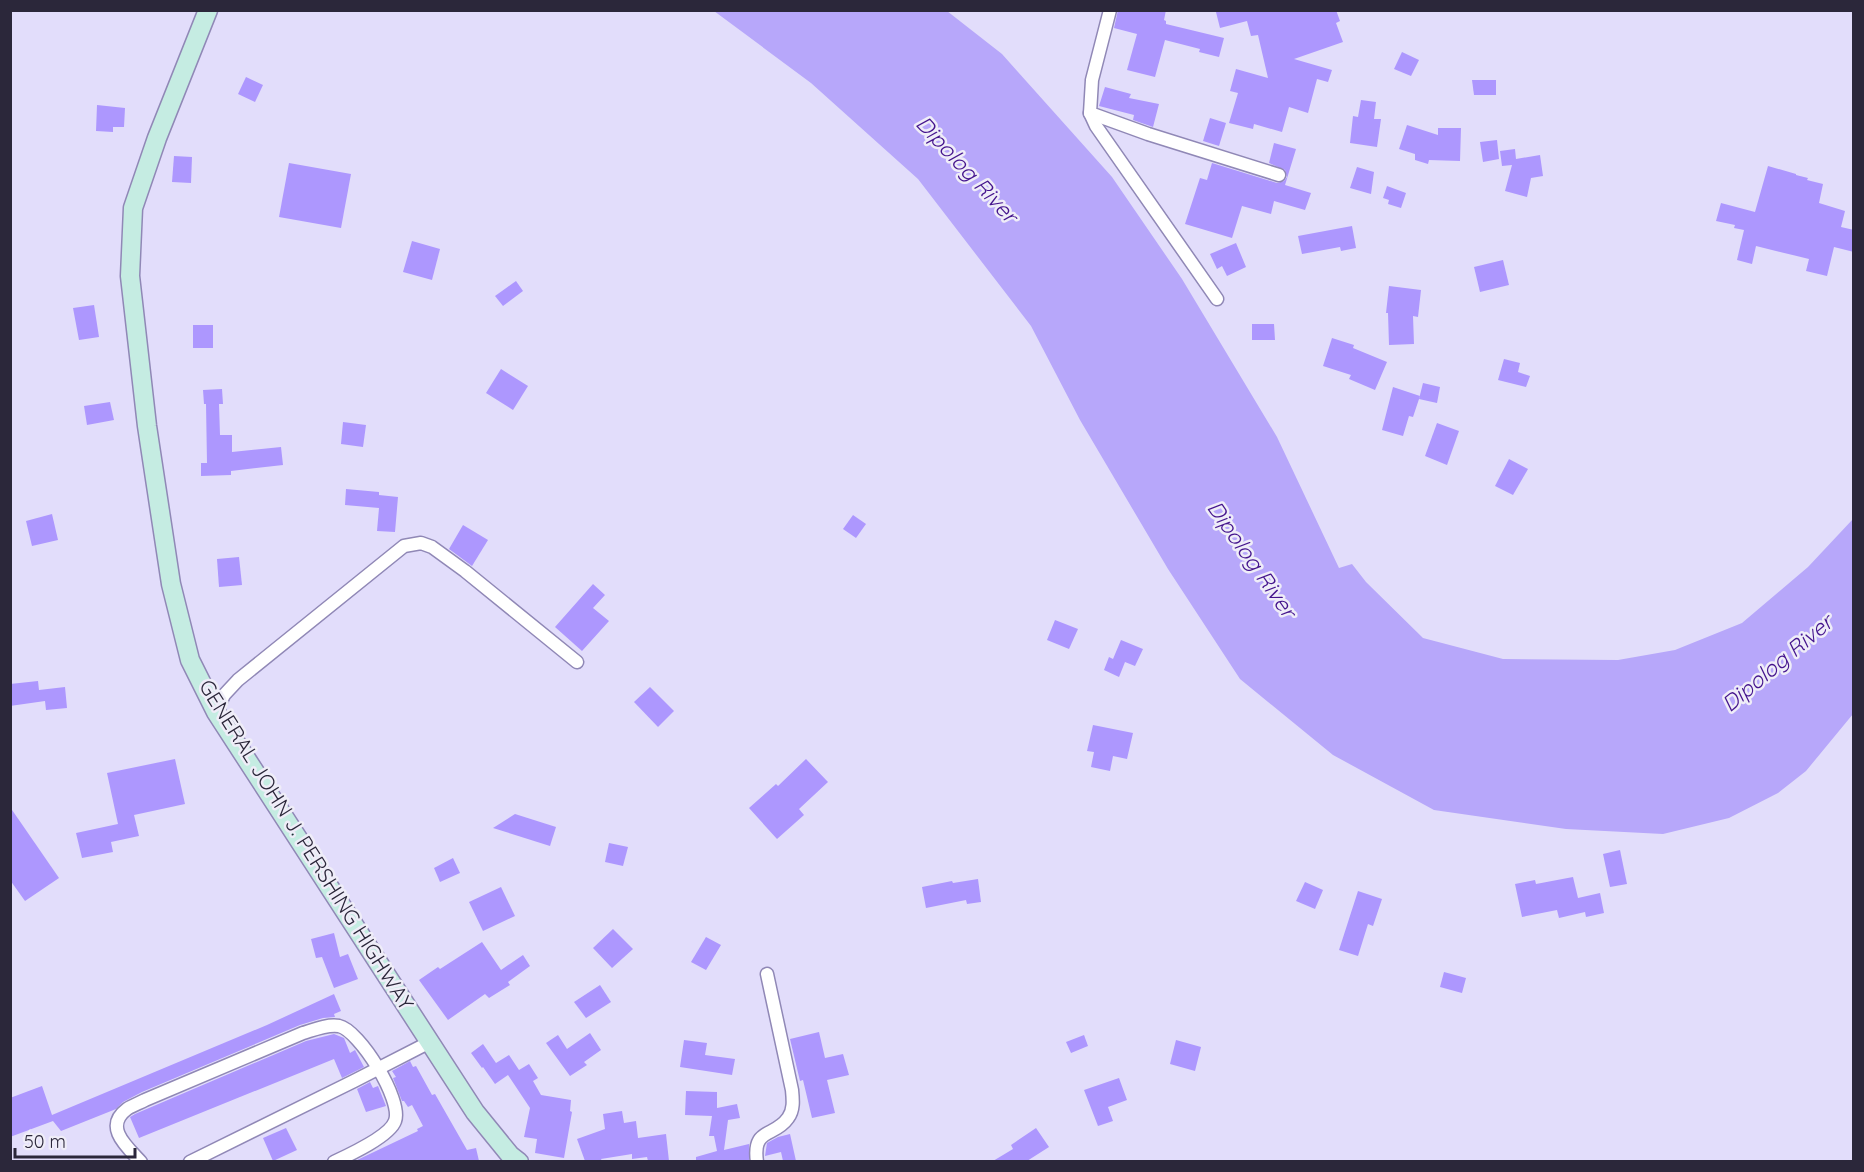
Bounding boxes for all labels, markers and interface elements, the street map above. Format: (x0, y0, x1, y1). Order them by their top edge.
water label: Dipolog River (910, 109, 1026, 230)
water label: Dipolog River (1201, 495, 1304, 625)
water label: Dipolog River (1716, 607, 1840, 718)
street label: GENERAL JOHN J. PERSHING HIGHWAY (194, 674, 420, 1015)
scale bar (15, 1121, 135, 1159)
text: 50 m (24, 1130, 66, 1153)

